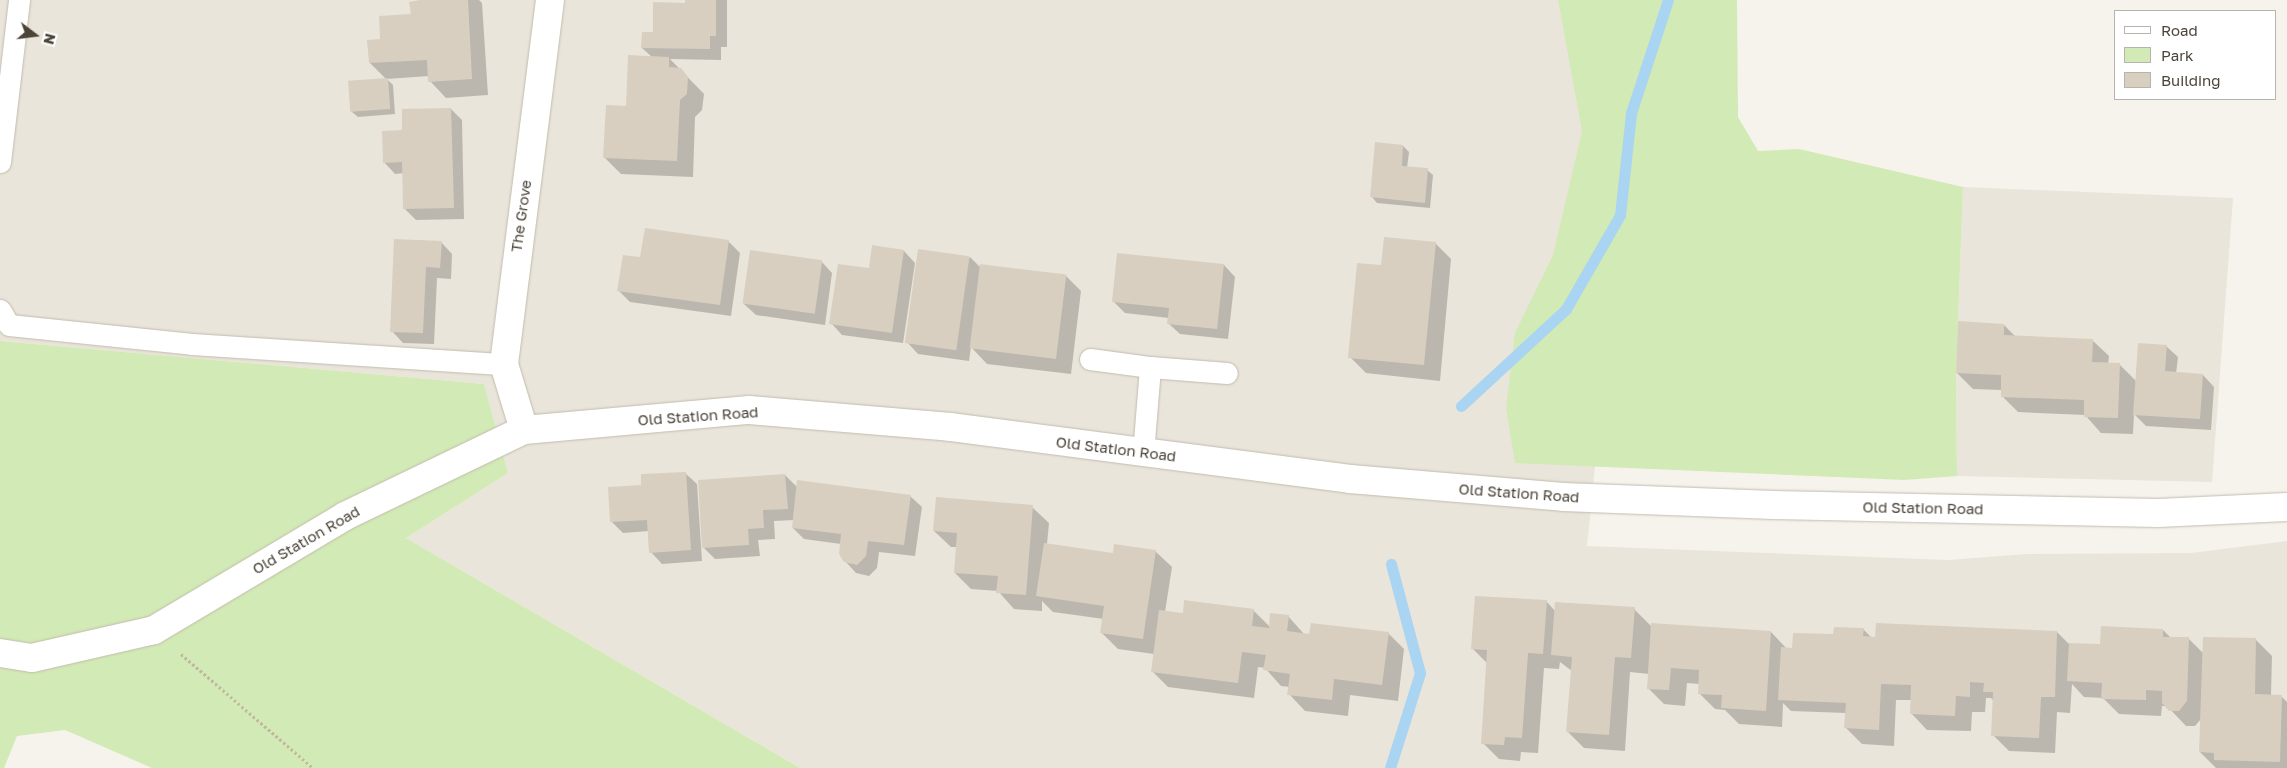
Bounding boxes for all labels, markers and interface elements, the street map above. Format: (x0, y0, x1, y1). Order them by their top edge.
north arrow (10, 10, 60, 60)
legend (2114, 10, 2277, 100)
text: Road (2161, 21, 2198, 39)
text: N (40, 32, 60, 46)
text: Park (2161, 46, 2193, 64)
text: Building (2161, 71, 2221, 89)
street label: The Grove (507, 179, 535, 253)
street label: Old Station Road (637, 403, 759, 429)
street label: Old Station Road (1055, 433, 1177, 465)
street label: Old Station Road (1458, 480, 1580, 506)
street label: Old Station Road (1862, 498, 1984, 518)
street label: Old Station Road (249, 502, 363, 578)

